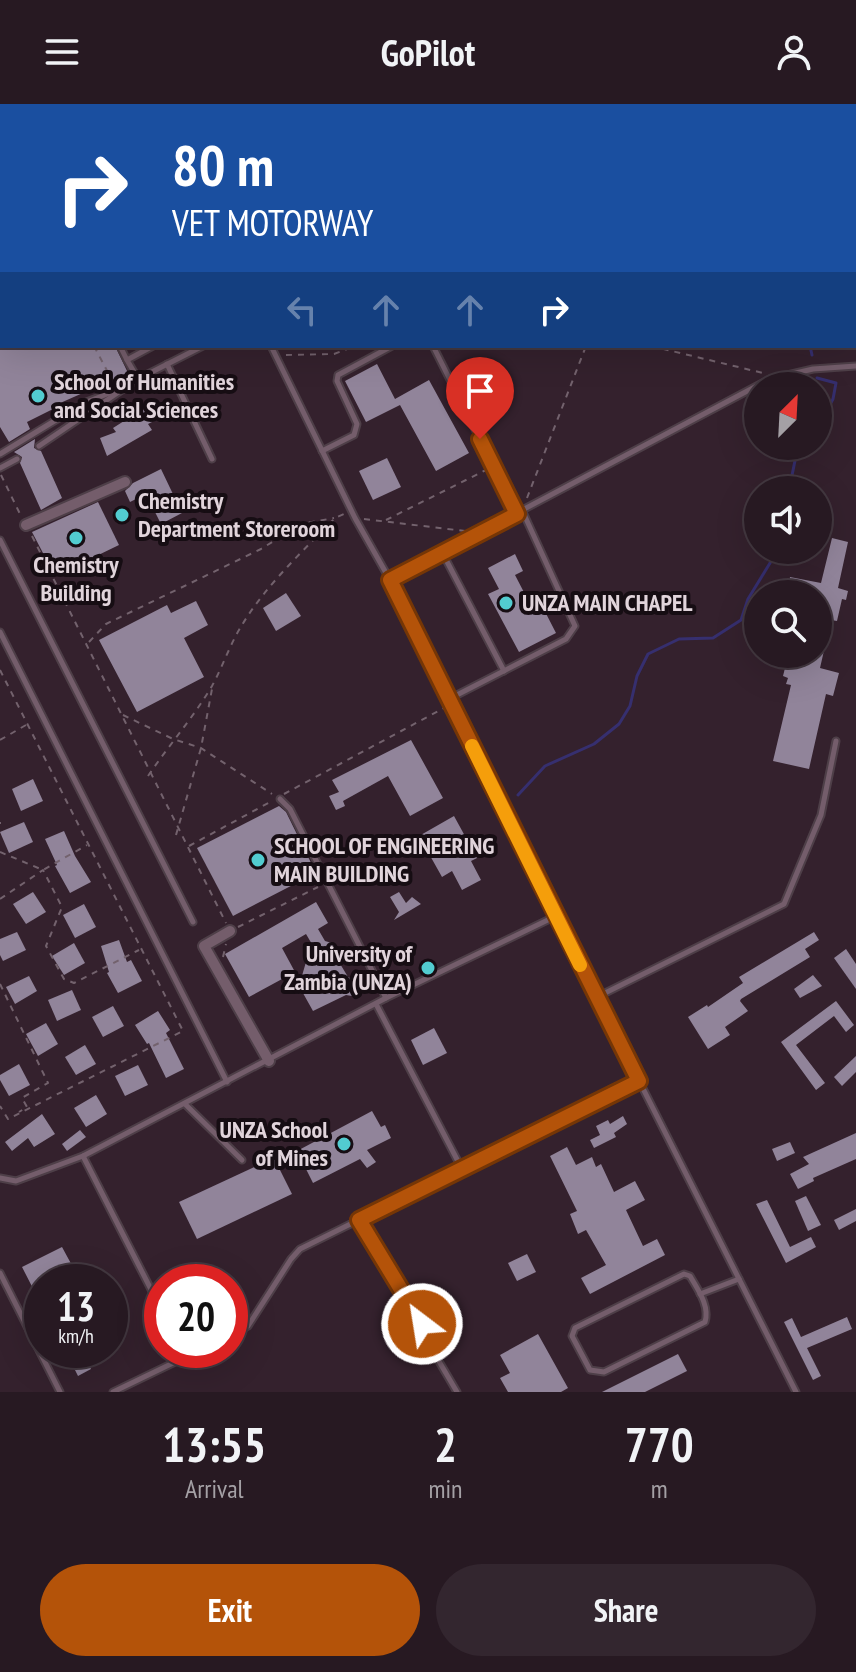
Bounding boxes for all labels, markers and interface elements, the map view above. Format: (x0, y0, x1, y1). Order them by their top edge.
text: GoPilot (381, 29, 475, 76)
icon: menu (40, 30, 84, 74)
icon: person (772, 30, 816, 74)
text: 80 m (172, 129, 274, 201)
icon: right (40, 136, 144, 240)
text: VET MOTORWAY (172, 199, 373, 246)
icon: left (280, 288, 324, 332)
icon: ahead (364, 288, 408, 332)
icon: ahead (448, 288, 492, 332)
icon: right (532, 288, 576, 332)
pin (446, 357, 514, 439)
place label: School of Humanities and Social Sciences (54, 366, 234, 425)
icon: arrive (458, 369, 502, 413)
north arrow (744, 372, 832, 460)
map controls (744, 372, 832, 668)
marker: School of Humanities and Social Sciences (29, 387, 47, 405)
button: sound (744, 476, 832, 564)
place label: Chemistry Department Storeroom (138, 485, 335, 544)
marker: Chemistry Department Storeroom (113, 506, 131, 524)
marker: Chemistry Building (67, 529, 85, 547)
place label: Chemistry Building (33, 549, 119, 608)
button: search (744, 580, 832, 668)
place label: UNZA MAIN CHAPEL (522, 587, 693, 618)
marker: UNZA MAIN CHAPEL (497, 594, 515, 612)
place label: SCHOOL OF ENGINEERING MAIN BUILDING (274, 830, 494, 889)
marker: SCHOOL OF ENGINEERING MAIN BUILDING (249, 851, 267, 869)
place label: University of Zambia (UNZA) (284, 938, 414, 997)
marker: University of Zambia (UNZA) (419, 959, 437, 977)
place label: UNZA School of Mines (220, 1114, 328, 1173)
marker: UNZA School of Mines (335, 1135, 353, 1153)
speed limit sign: 20 (144, 1264, 248, 1368)
text: 13 (57, 1280, 95, 1332)
position arrow (380, 1282, 464, 1366)
text: km/h (58, 1323, 94, 1349)
text: 13:55 (162, 1413, 266, 1475)
text: 2 (434, 1413, 457, 1475)
text: 770 (625, 1413, 694, 1475)
text: Arrival (185, 1472, 244, 1505)
text: min (428, 1472, 462, 1505)
text: m (651, 1472, 668, 1505)
button: Exit (40, 1564, 420, 1656)
button: Share (436, 1564, 816, 1656)

